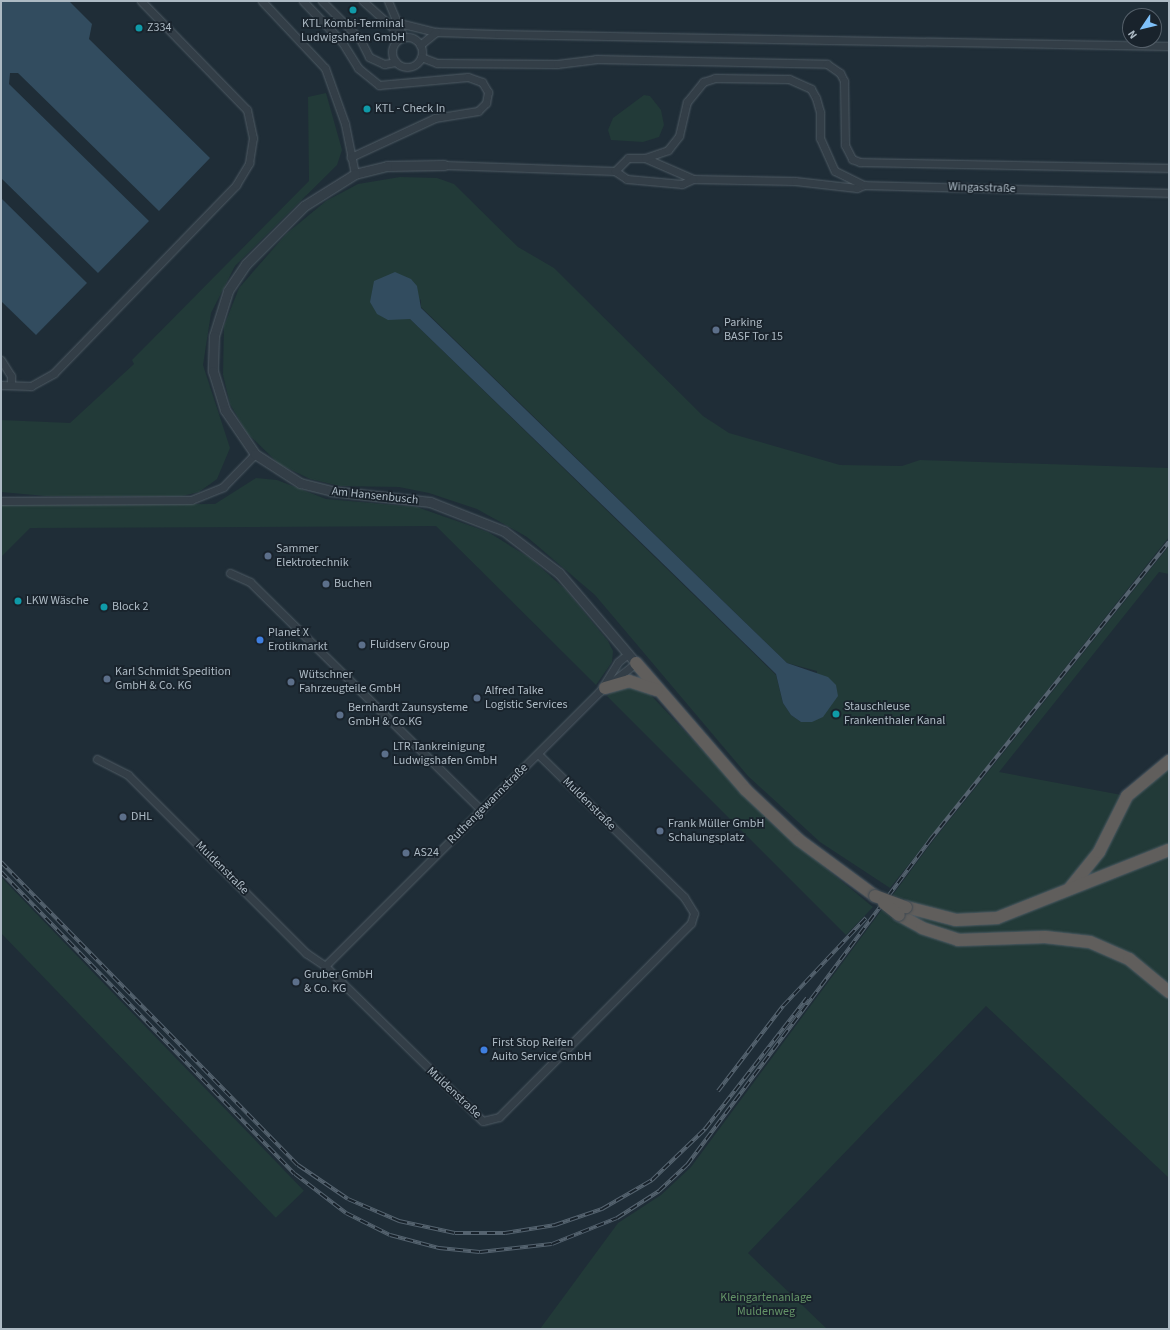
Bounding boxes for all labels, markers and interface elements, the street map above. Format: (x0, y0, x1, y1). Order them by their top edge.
marker: KTL Kombi-Terminal Ludwigshafen GmbH (348, 5, 358, 15)
north arrow (1122, 8, 1162, 48)
place label: KTL Kombi-Terminal Ludwigshafen GmbH (301, 17, 405, 45)
place label: Z334 (147, 21, 171, 35)
marker: Z334 (134, 23, 144, 33)
text: N (1124, 27, 1141, 42)
place label: KTL - Check In (375, 102, 445, 116)
marker: KTL - Check In (362, 104, 372, 114)
street label: Wingasstraße (948, 180, 1016, 196)
place label: Parking BASF Tor 15 (724, 316, 783, 344)
marker: Parking BASF Tor 15 (711, 325, 721, 335)
street label: Am Hansenbusch (331, 484, 419, 508)
place label: Sammer Elektrotechnik (276, 542, 349, 570)
marker: Sammer Elektrotechnik (263, 551, 273, 561)
place label: Buchen (334, 577, 372, 591)
marker: Buchen (321, 579, 331, 589)
place label: LKW Wäsche (26, 594, 89, 608)
marker: LKW Wäsche (13, 596, 23, 606)
place label: Block 2 (112, 600, 148, 614)
marker: Block 2 (99, 602, 109, 612)
place label: Planet X Erotikmarkt (268, 626, 328, 654)
marker: Planet X Erotikmarkt (255, 635, 265, 645)
place label: Fluidserv Group (370, 638, 450, 652)
marker: Fluidserv Group (357, 640, 367, 650)
place label: Karl Schmidt Spedition GmbH & Co. KG (115, 665, 231, 693)
place label: Wütschner Fahrzeugteile GmbH (299, 668, 401, 696)
marker: Karl Schmidt Spedition GmbH & Co. KG (102, 674, 112, 684)
marker: Wütschner Fahrzeugteile GmbH (286, 677, 296, 687)
place label: Alfred Talke Logistic Services (485, 684, 567, 712)
marker: Alfred Talke Logistic Services (472, 693, 482, 703)
place label: Stauschleuse Frankenthaler Kanal (844, 700, 945, 728)
place label: Bernhardt Zaunsysteme GmbH & Co.KG (348, 701, 468, 729)
marker: Stauschleuse Frankenthaler Kanal (831, 709, 841, 719)
marker: Bernhardt Zaunsysteme GmbH & Co.KG (335, 710, 345, 720)
place label: LTR Tankreinigung Ludwigshafen GmbH (393, 740, 497, 768)
marker: LTR Tankreinigung Ludwigshafen GmbH (380, 749, 390, 759)
street label: Ruthengewannstraße (445, 761, 531, 847)
street label: Muldenstraße (559, 774, 619, 834)
place label: DHL (131, 810, 152, 824)
marker: DHL (118, 812, 128, 822)
place label: Frank Müller GmbH Schalungsplatz (668, 817, 764, 845)
marker: Frank Müller GmbH Schalungsplatz (655, 826, 665, 836)
street label: Muldenstraße (192, 838, 252, 898)
place label: AS24 (414, 846, 439, 860)
marker: AS24 (401, 848, 411, 858)
place label: Gruber GmbH & Co. KG (304, 968, 373, 996)
marker: Gruber GmbH & Co. KG (291, 977, 301, 987)
place label: First Stop Reifen Auito Service GmbH (492, 1036, 591, 1064)
marker: First Stop Reifen Auito Service GmbH (479, 1045, 489, 1055)
street label: Muldenstraße (424, 1064, 484, 1122)
park label: Kleingartenanlage Muldenweg (720, 1291, 812, 1319)

